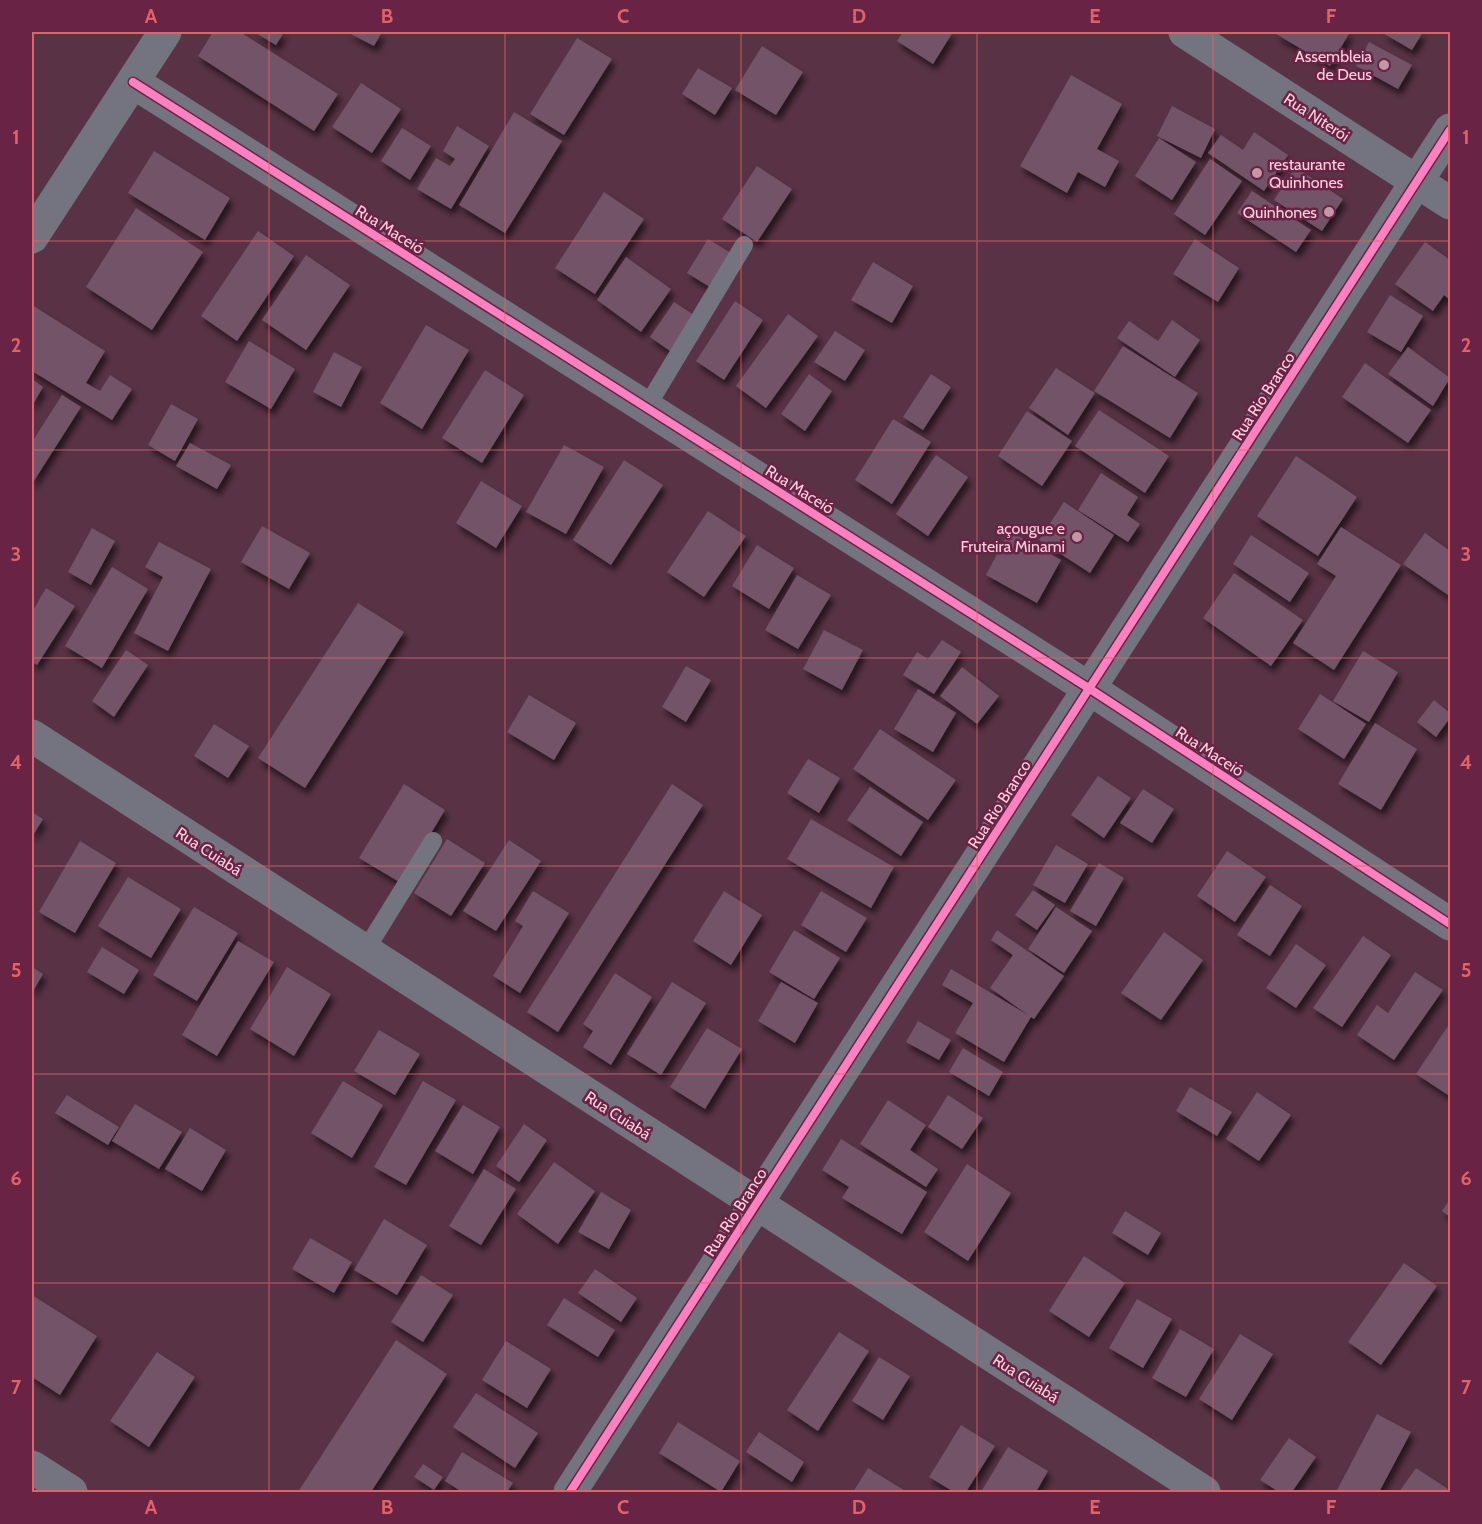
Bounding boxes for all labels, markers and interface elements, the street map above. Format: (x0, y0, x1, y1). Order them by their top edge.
text: A (145, 4, 158, 28)
text: B (381, 4, 393, 28)
text: C (617, 4, 629, 28)
text: D (852, 4, 866, 28)
text: E (1089, 4, 1101, 28)
text: F (1326, 4, 1337, 28)
place label: Assembleia de Deus (1295, 47, 1372, 84)
marker: Assembleia de Deus (1377, 58, 1391, 72)
street label: Rua Niterói (1280, 89, 1353, 146)
text: 1 (12, 125, 20, 149)
text: 1 (1462, 125, 1470, 149)
place label: restaurante Quinhones (1269, 155, 1345, 192)
marker: restaurante Quinhones (1250, 166, 1264, 180)
street label: Rua Maceió (352, 201, 428, 258)
place label: Quinhones (1243, 203, 1317, 222)
marker: Quinhones (1322, 205, 1336, 219)
text: 2 (11, 333, 21, 357)
text: 2 (1461, 333, 1471, 357)
street label: Rua Rio Branco (1228, 348, 1299, 444)
street label: Rua Maceió (762, 461, 838, 518)
place label: açougue e Fruteira Minami (961, 519, 1065, 556)
marker: açougue e Fruteira Minami (1070, 530, 1084, 544)
text: 3 (11, 542, 21, 566)
text: 3 (1461, 542, 1471, 566)
street label: Rua Maceió (1172, 722, 1247, 781)
text: 4 (10, 750, 22, 774)
text: 4 (1460, 750, 1472, 774)
street label: Rua Rio Branco (964, 756, 1035, 852)
street label: Rua Cuiabá (172, 823, 246, 880)
text: 5 (11, 958, 21, 982)
text: 5 (1461, 958, 1471, 982)
street label: Rua Cuiabá (581, 1087, 655, 1144)
street label: Rua Rio Branco (700, 1164, 771, 1260)
text: 6 (10, 1166, 22, 1190)
text: 6 (1460, 1166, 1472, 1190)
street label: Rua Cuiabá (989, 1350, 1063, 1407)
text: 7 (11, 1375, 22, 1399)
text: 7 (1461, 1375, 1472, 1399)
text: A (145, 1495, 158, 1519)
text: B (381, 1495, 393, 1519)
text: C (617, 1495, 629, 1519)
text: D (852, 1495, 866, 1519)
text: E (1089, 1495, 1101, 1519)
text: F (1326, 1495, 1337, 1519)

